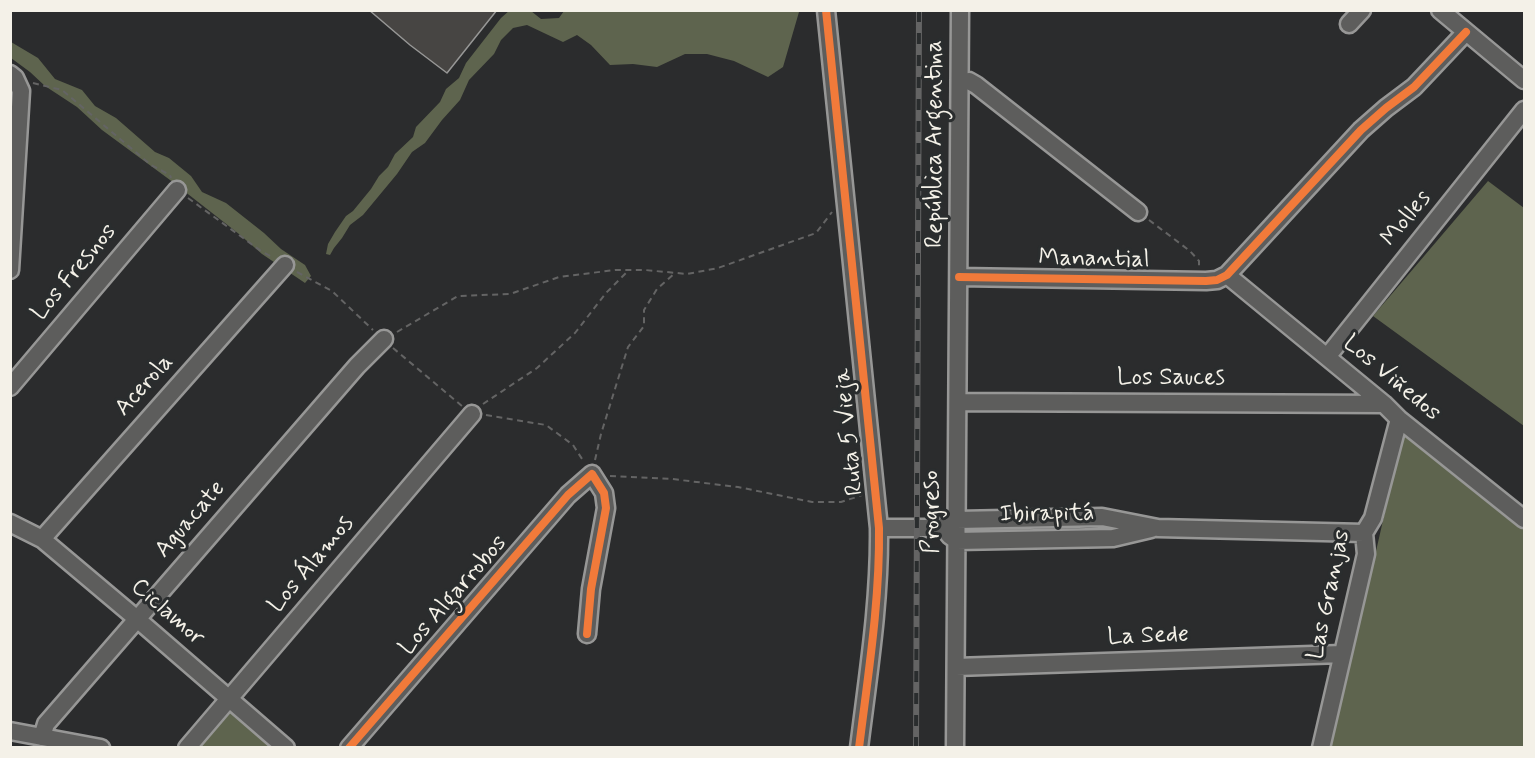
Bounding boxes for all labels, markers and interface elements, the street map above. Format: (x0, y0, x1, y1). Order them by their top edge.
street label: República Argentina (922, 40, 950, 248)
street label: Molles (1376, 185, 1438, 253)
street label: Los Fresnos (26, 219, 124, 327)
street label: Manantial (1038, 245, 1150, 275)
street label: Los Viñedos (1336, 330, 1446, 428)
street label: Acerola (110, 349, 180, 423)
street label: Los Sauces (1117, 365, 1225, 393)
street label: Ruta 5 Vieja (829, 367, 871, 497)
street label: Progreso (919, 470, 947, 554)
street label: Aguacate (149, 475, 233, 565)
street label: Ibirapitá (999, 500, 1095, 530)
street label: Los Álamos (263, 510, 361, 620)
street label: Las Granjas (1302, 528, 1358, 662)
street label: Los Algarrobos (394, 530, 514, 662)
street label: Ciclamor (124, 573, 210, 653)
street label: La Sede (1107, 621, 1189, 653)

